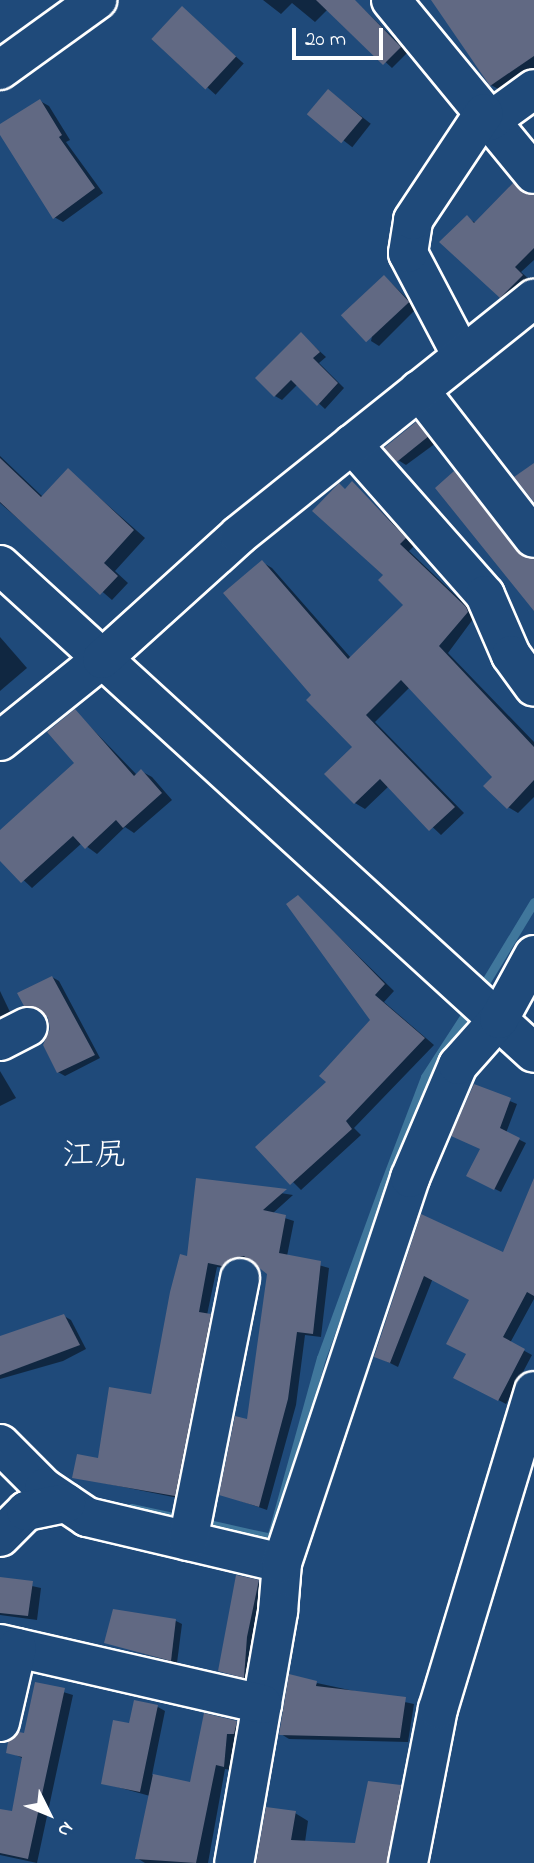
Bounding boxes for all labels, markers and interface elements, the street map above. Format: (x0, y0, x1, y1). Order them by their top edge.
scale bar (296, 14, 387, 58)
text: 20 m (305, 25, 346, 55)
district label: 江尻 (62, 1138, 126, 1176)
north arrow (14, 1779, 84, 1849)
text: N (50, 1815, 79, 1843)

